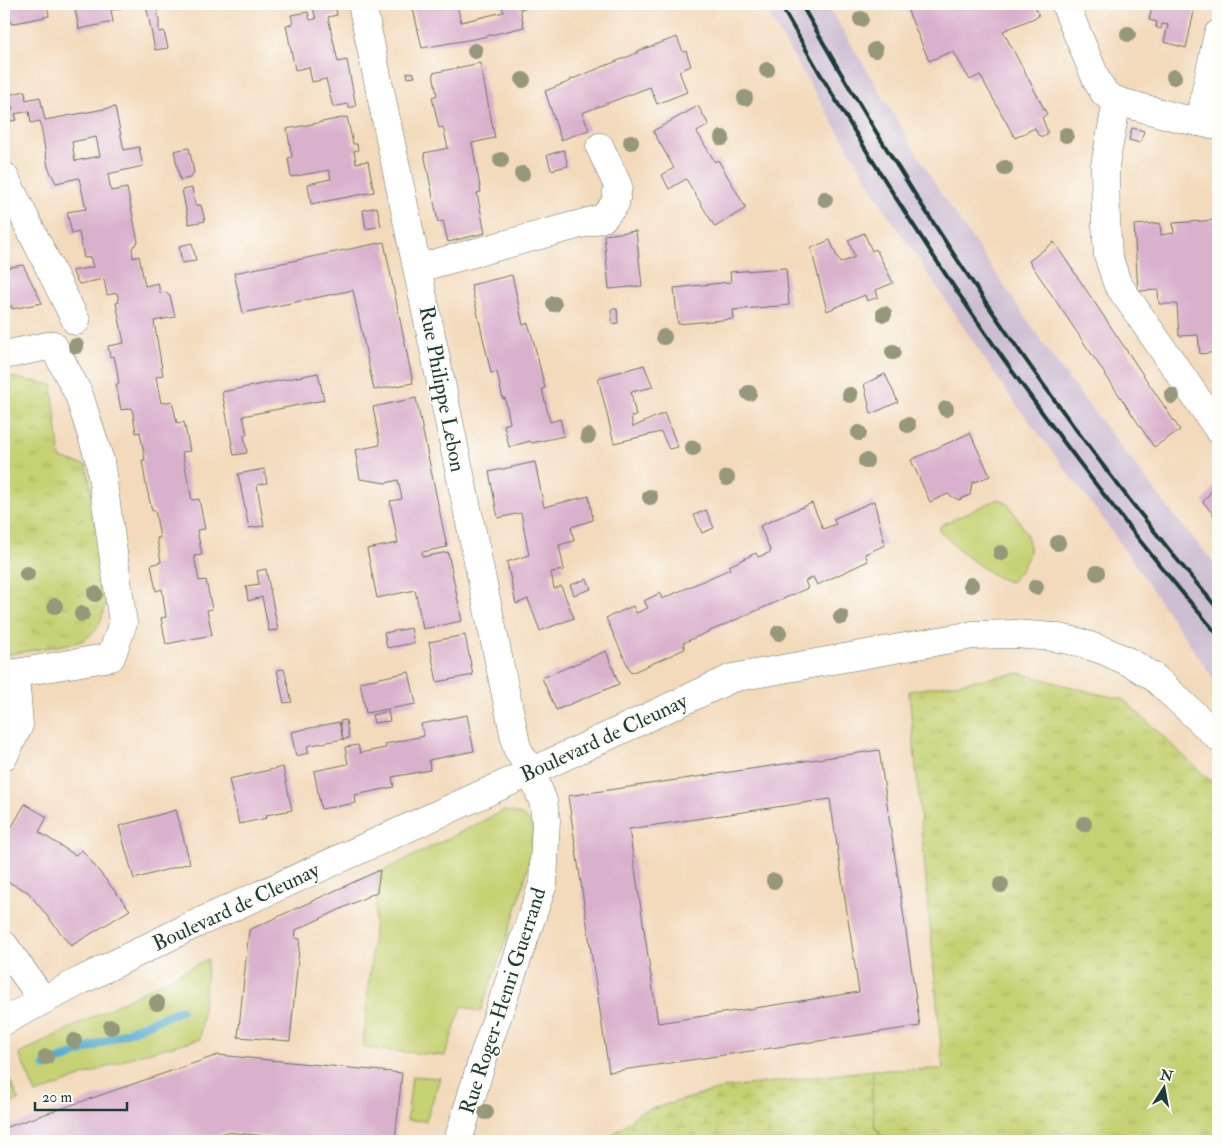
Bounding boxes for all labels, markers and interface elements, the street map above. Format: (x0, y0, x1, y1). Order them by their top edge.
street label: Rue Philippe Lebon (413, 304, 471, 474)
street label: Boulevard de Cleunay (516, 687, 693, 789)
street label: Boulevard de Cleunay (148, 856, 325, 958)
street label: Rue Roger-Henri Guerrand (454, 884, 553, 1118)
north arrow (1140, 1062, 1190, 1112)
text: N (1158, 1066, 1175, 1085)
scale bar (35, 1080, 128, 1112)
text: 20 m (42, 1088, 72, 1107)

